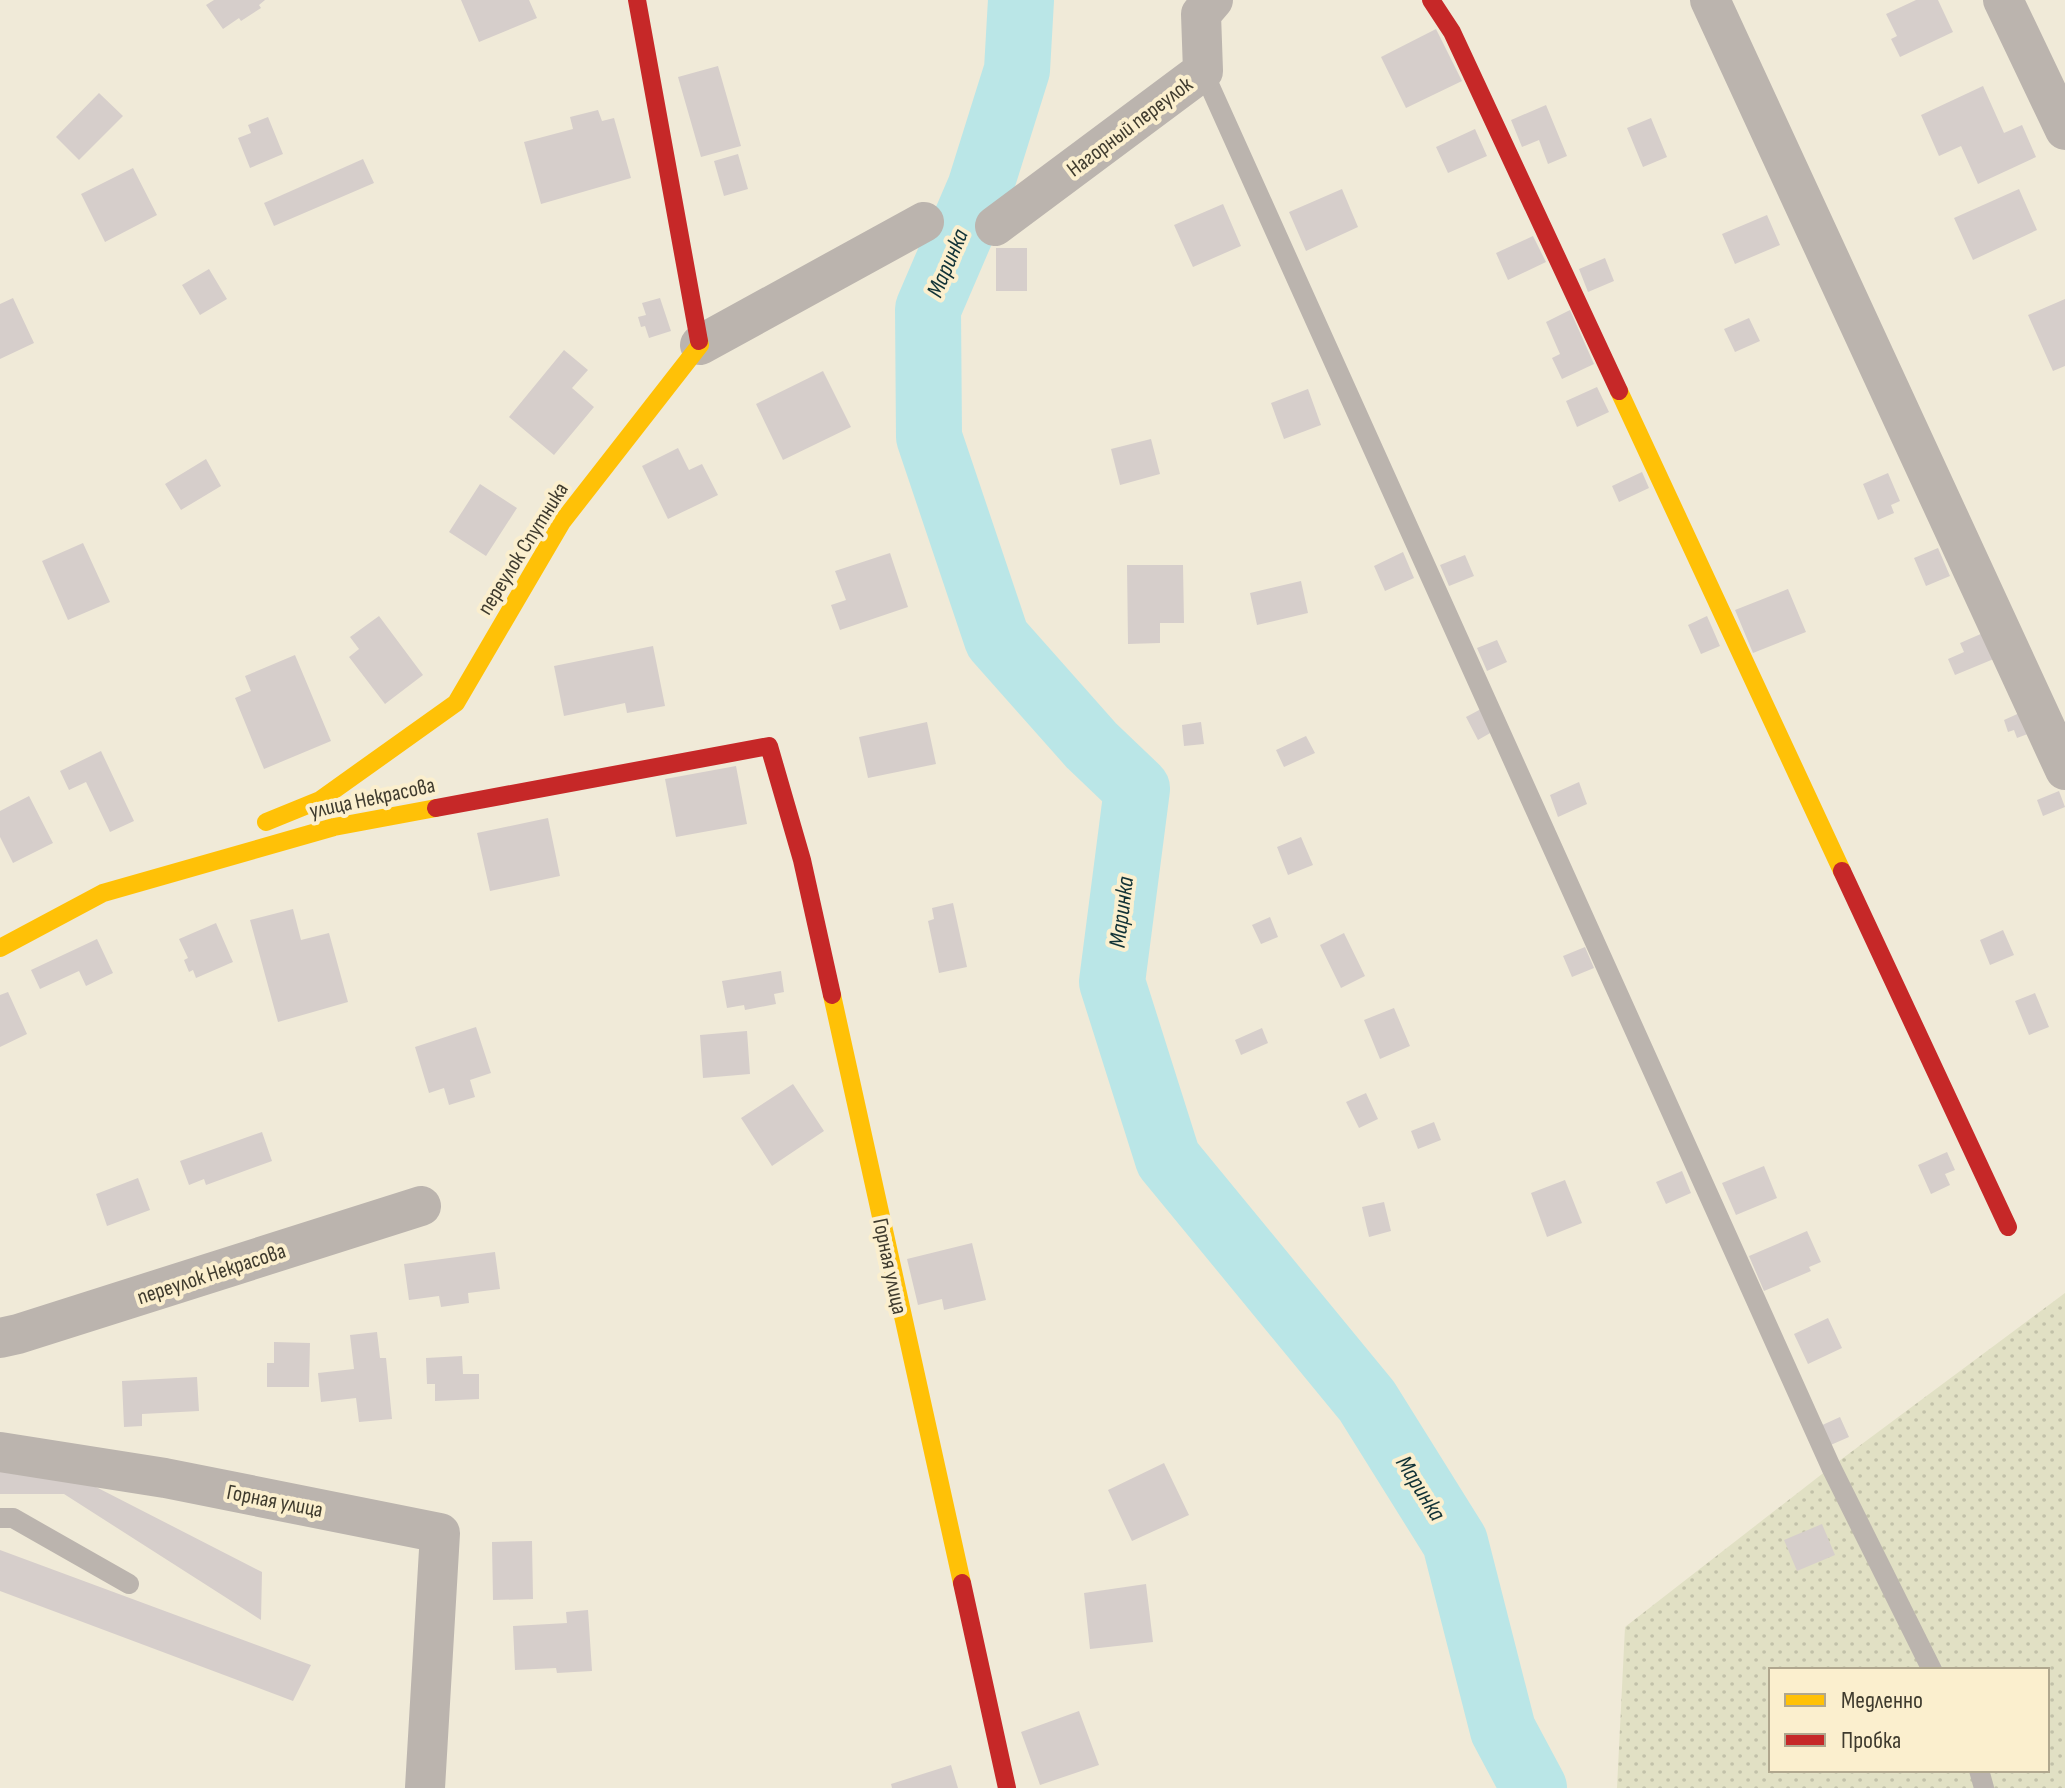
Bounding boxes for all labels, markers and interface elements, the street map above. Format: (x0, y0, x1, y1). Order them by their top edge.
street label: Нагорный переулок (1062, 71, 1199, 183)
water label: Маринка (920, 224, 975, 302)
street label: переулок Спутника (472, 478, 575, 620)
street label: улица Некрасова (307, 772, 438, 825)
water label: Маринка (1103, 875, 1140, 949)
street label: Горная улица (866, 1216, 913, 1317)
street label: переулок Некрасова (134, 1238, 289, 1311)
water label: Маринка (1389, 1450, 1452, 1526)
street label: Горная улица (224, 1479, 325, 1524)
legend (1769, 1668, 2049, 1772)
text: Медленно (1841, 1686, 1923, 1715)
text: Пробка (1841, 1726, 1901, 1755)

